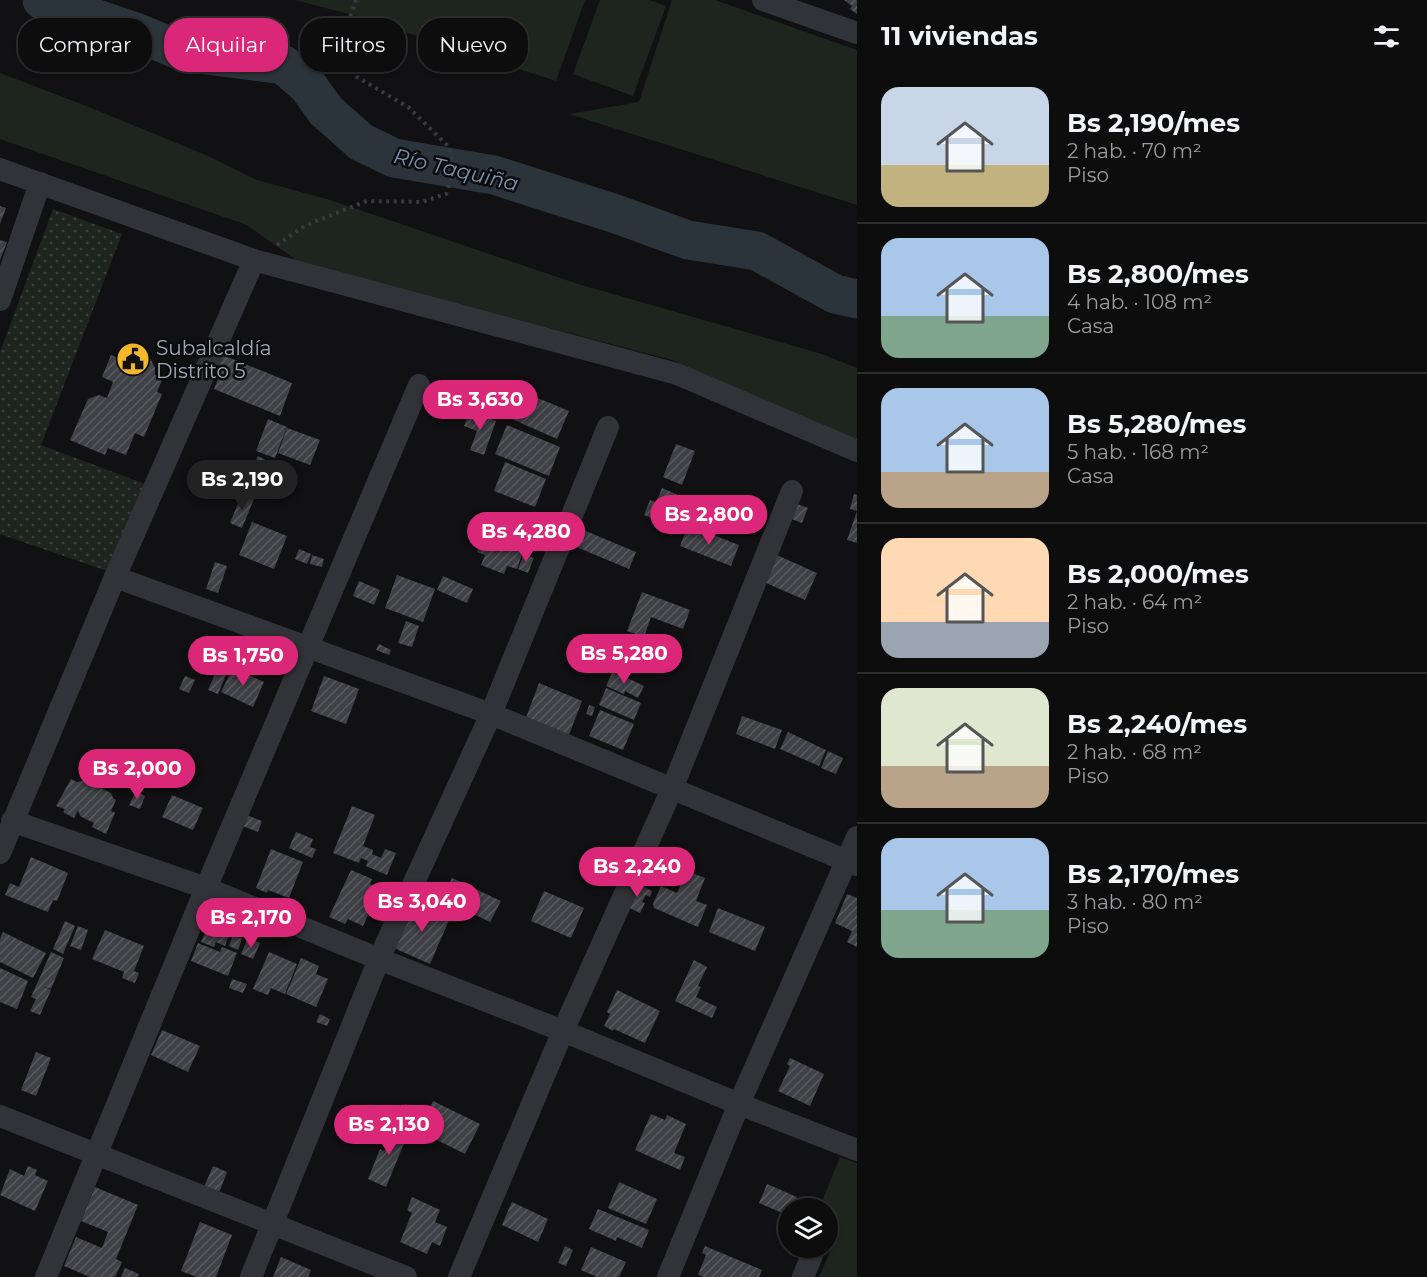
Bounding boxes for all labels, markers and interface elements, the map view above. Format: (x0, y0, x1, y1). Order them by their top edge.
chip: Comprar (18, 18, 152, 72)
chip: Alquilar (164, 18, 288, 72)
chip: Filtros (300, 18, 406, 72)
chip: Nuevo (418, 18, 528, 72)
text: 11 viviendas (881, 20, 1038, 52)
icon: filters (1370, 20, 1403, 53)
text: Bs 2,190/mes (1067, 107, 1240, 139)
icon: home (929, 111, 1001, 183)
text: 2 hab. · 70 m² (1067, 139, 1202, 163)
water label: Río Taquiña (391, 143, 521, 196)
text: Piso (1067, 163, 1109, 187)
text: Bs 2,800/mes (1067, 258, 1249, 290)
icon: home (929, 262, 1001, 334)
text: 4 hab. · 108 m² (1067, 290, 1212, 314)
text: Casa (1067, 314, 1114, 338)
place label: Subalcaldía Distrito 5 (156, 336, 272, 383)
public building icon: Subalcaldía Distrito 5 (115, 341, 151, 377)
pin: Bs 3,630 (418, 380, 542, 431)
text: Bs 3,630 (437, 387, 523, 411)
text: Bs 5,280/mes (1067, 408, 1246, 440)
icon: home (929, 412, 1001, 484)
text: 5 hab. · 168 m² (1067, 440, 1209, 464)
pin: Bs 2,190 (180, 460, 304, 511)
text: Casa (1067, 464, 1114, 488)
text: Bs 2,190 (201, 467, 283, 491)
pin: Bs 2,800 (647, 495, 771, 546)
text: Bs 2,800 (664, 502, 754, 526)
pin: Bs 4,280 (464, 512, 588, 563)
text: Bs 4,280 (481, 519, 571, 543)
text: Bs 2,000/mes (1067, 558, 1249, 590)
icon: home (929, 562, 1001, 634)
text: 2 hab. · 64 m² (1067, 590, 1202, 614)
text: Piso (1067, 614, 1109, 638)
pin: Bs 5,280 (562, 634, 686, 685)
pin: Bs 1,750 (181, 636, 305, 687)
text: Bs 5,280 (580, 641, 668, 665)
text: Bs 1,750 (202, 643, 284, 667)
text: Bs 2,240/mes (1067, 708, 1247, 740)
icon: home (929, 712, 1001, 784)
text: 2 hab. · 68 m² (1067, 740, 1202, 764)
pin: Bs 2,000 (75, 749, 199, 800)
text: Bs 2,000 (92, 756, 182, 780)
text: Piso (1067, 764, 1109, 788)
pin: Bs 2,240 (575, 847, 699, 898)
text: Bs 2,240 (593, 854, 681, 878)
text: Bs 2,170/mes (1067, 858, 1239, 890)
icon: home (929, 862, 1001, 934)
pin: Bs 3,040 (360, 882, 484, 933)
text: Bs 3,040 (377, 889, 467, 913)
text: 3 hab. · 80 m² (1067, 890, 1203, 914)
pin: Bs 2,170 (189, 898, 313, 949)
text: Bs 2,170 (210, 905, 292, 929)
text: Piso (1067, 914, 1109, 938)
pin: Bs 2,130 (327, 1105, 451, 1156)
text: Bs 2,130 (348, 1112, 430, 1136)
map controls (778, 1198, 838, 1258)
button: layers (778, 1198, 838, 1258)

